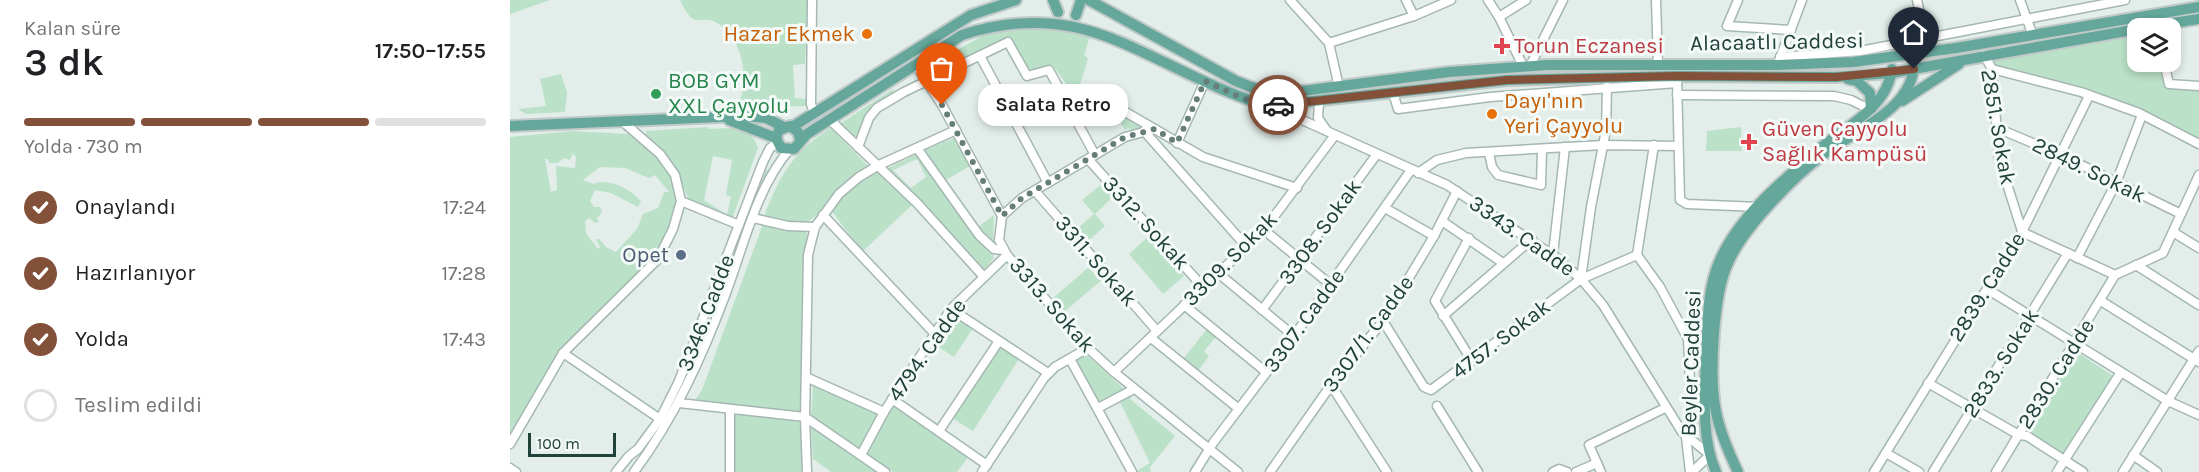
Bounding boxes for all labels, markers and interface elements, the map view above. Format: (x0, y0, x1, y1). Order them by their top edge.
pin (1888, 7, 1939, 69)
icon: home (1897, 16, 1930, 49)
text: Kalan süre (24, 17, 121, 40)
map controls (2127, 18, 2181, 72)
button: layers (2127, 18, 2181, 72)
place label: Hazar Ekmek (723, 21, 855, 47)
marker: Hazar Ekmek (860, 27, 874, 41)
street label: Alacaatlı Caddesi (1690, 27, 1864, 57)
place label: Torun Eczanesi (1514, 33, 1664, 59)
text: 17:50–17:55 (375, 38, 486, 64)
text: 3 dk (24, 39, 104, 85)
marker: Torun Eczanesi (1495, 39, 1509, 53)
pin (916, 43, 967, 105)
icon: bag (925, 52, 958, 85)
street label: 2851. Sokak (1975, 67, 2021, 187)
place label: BOB GYM XXL Çayyolu (668, 68, 789, 119)
courier (1248, 75, 1308, 135)
callout: Salata Retro (978, 84, 1128, 126)
marker: BOB GYM XXL Çayyolu (649, 87, 663, 101)
place label: Dayı'nın Yeri Çayyolu (1504, 88, 1623, 139)
icon: car (1262, 89, 1295, 122)
text: Salata Retro (995, 93, 1111, 116)
marker: Dayı'nın Yeri Çayyolu (1485, 107, 1499, 121)
place label: Güven Çayyolu Sağlık Kampüsü (1762, 116, 1927, 167)
street label: 2849. Sokak (2028, 131, 2150, 209)
marker: Güven Çayyolu Sağlık Kampüsü (1740, 133, 1758, 151)
text: Yolda · 730 m (24, 135, 143, 158)
street label: 3312. Sokak (1097, 171, 1195, 275)
street label: 3308. Sokak (1273, 174, 1367, 290)
street label: 3343. Cadde (1464, 190, 1580, 282)
icon: check (24, 191, 57, 224)
text: Onaylandı (75, 194, 176, 220)
text: 17:24 (443, 196, 486, 219)
street label: 3309. Sokak (1177, 206, 1283, 312)
street label: 3311. Sokak (1049, 210, 1143, 312)
street label: 2839. Cadde (1943, 227, 2031, 347)
place label: Opet (622, 242, 669, 268)
marker: Opet (674, 248, 688, 262)
street label: 3346. Cadde (672, 251, 740, 375)
street label: 3313. Sokak (1004, 252, 1100, 358)
icon: check (24, 257, 57, 290)
text: Hazırlanıyor (75, 260, 195, 286)
text: 17:28 (442, 262, 486, 285)
street label: 3307. Cadde (1258, 264, 1350, 378)
street label: 3307/1. Cadde (1317, 270, 1419, 398)
street label: Beyler Caddesi (1675, 289, 1707, 437)
street label: 4794. Cadde (882, 293, 972, 407)
street label: 4757. Sokak (1447, 293, 1555, 385)
street label: 2833. Sokak (1957, 304, 2045, 422)
street label: 2830. Cadde (2012, 314, 2100, 434)
icon: check (24, 323, 57, 356)
text: Yolda (75, 326, 129, 352)
text: 17:43 (442, 328, 486, 351)
text: Teslim edildi (75, 392, 202, 418)
scale bar (528, 430, 616, 458)
text: 100 m (537, 434, 580, 453)

